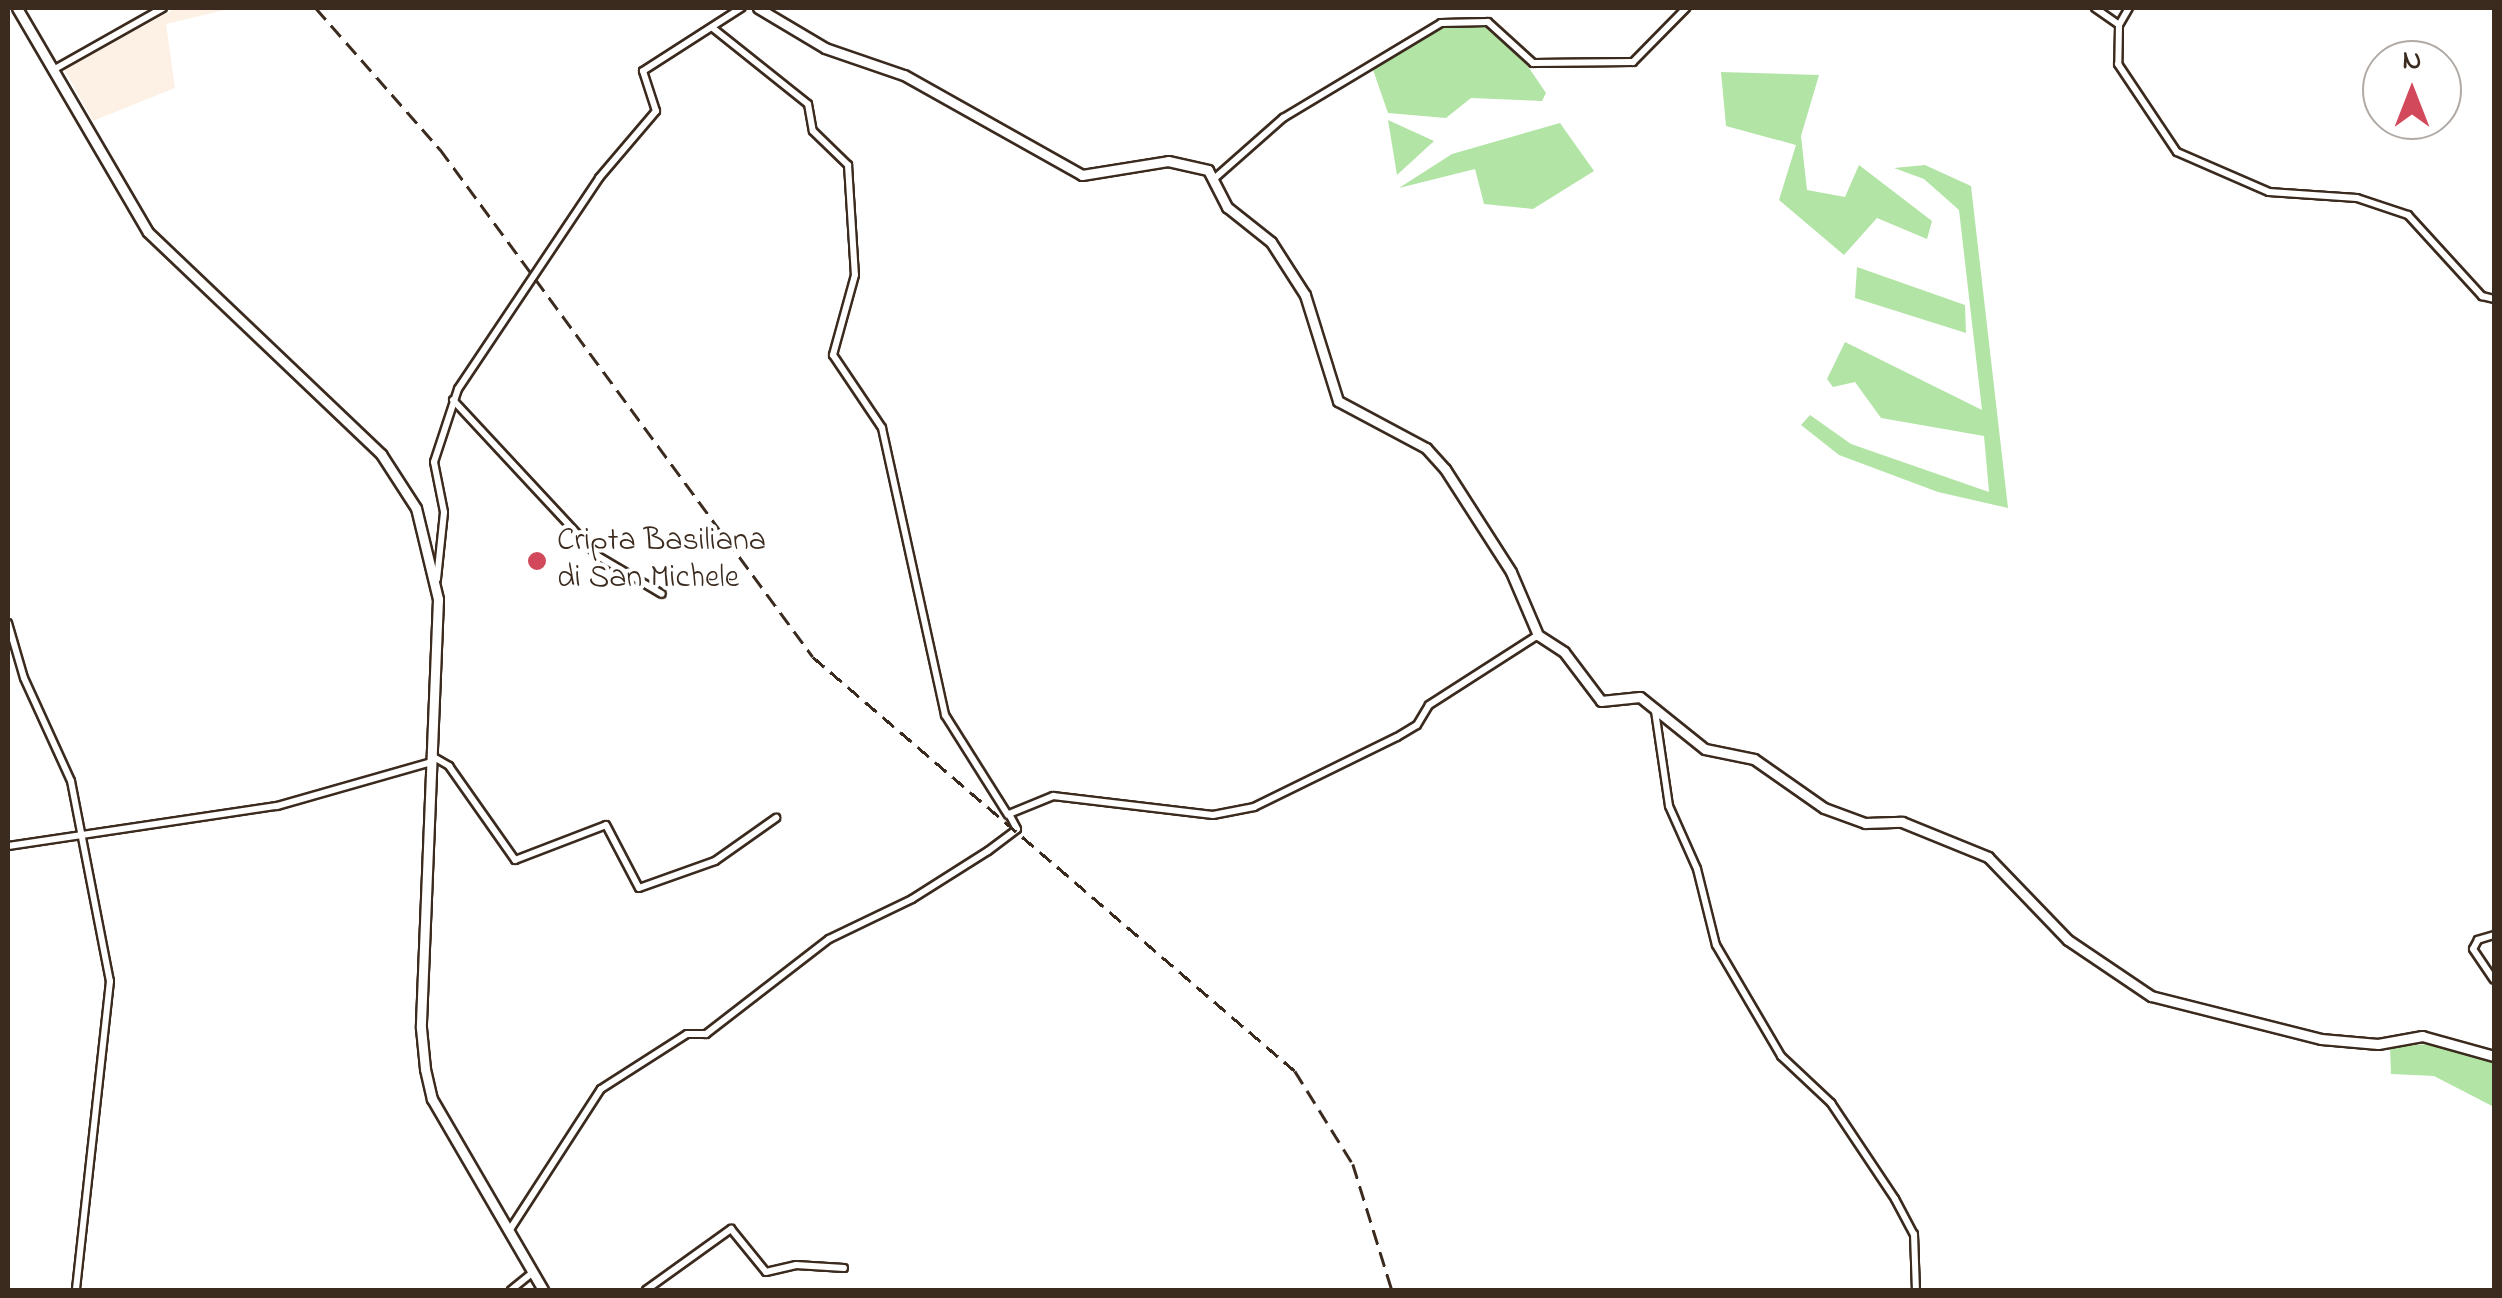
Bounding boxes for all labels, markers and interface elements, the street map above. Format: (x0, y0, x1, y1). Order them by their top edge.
north arrow (2362, 40, 2462, 140)
text: N (2403, 41, 2421, 82)
place label: Cripta Basiliana di San Michele (557, 524, 766, 599)
marker: Cripta Basiliana di San Michele (526, 550, 548, 572)

